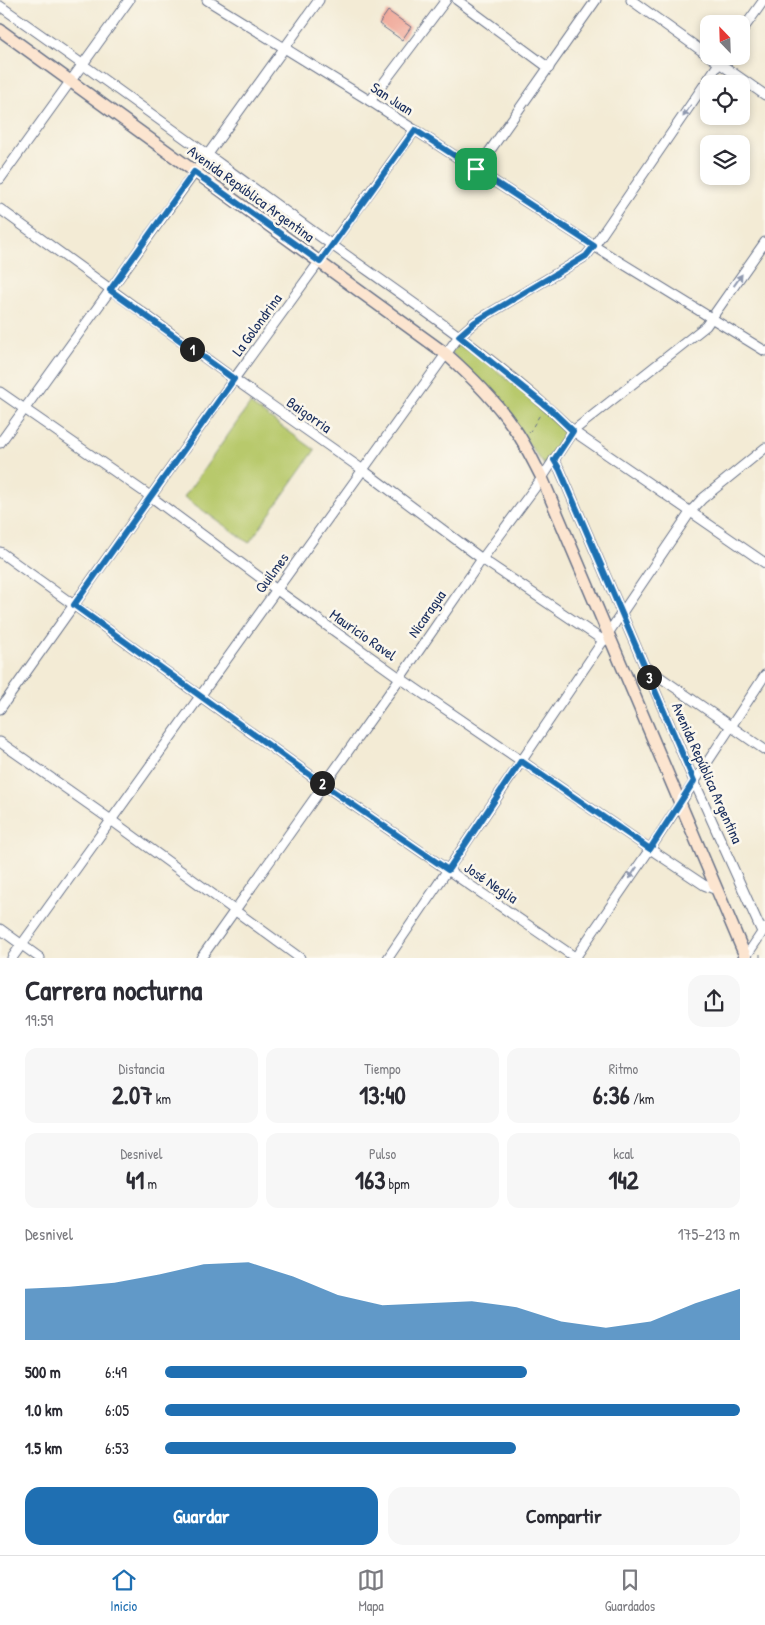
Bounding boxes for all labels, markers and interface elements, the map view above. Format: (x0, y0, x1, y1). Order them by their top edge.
north arrow (700, 15, 750, 65)
map controls (700, 15, 750, 185)
button: locate (700, 75, 750, 125)
street label: San Juan (367, 77, 418, 120)
one-way arrow (682, 104, 692, 118)
button: layers (700, 135, 750, 185)
street label: Avenida República Argentina (184, 140, 319, 247)
pin (455, 148, 497, 190)
icon: arrive (462, 155, 490, 183)
one-way arrow (733, 273, 743, 287)
street label: La Golondrina (227, 289, 286, 360)
pin: 1 (180, 336, 204, 362)
text: 1 (190, 340, 195, 359)
street label: Baigorria (283, 392, 336, 438)
street label: Quilmes (250, 548, 293, 597)
street label: Nicaragua (403, 586, 451, 642)
street label: Mauricio Ravel (326, 604, 401, 665)
pin: 3 (636, 664, 662, 690)
text: 3 (646, 668, 653, 687)
street label: Avenida República Argentina (667, 699, 748, 847)
pin: 2 (310, 770, 334, 796)
text: 2 (319, 774, 326, 793)
street label: José Neglia (460, 857, 522, 908)
one-way arrow (629, 866, 638, 879)
text: Carrera nocturna (25, 971, 202, 1009)
button: share (688, 975, 740, 1027)
text: 19:59 (25, 1009, 53, 1031)
text: Distancia (119, 1059, 164, 1078)
text: Tiempo (364, 1059, 401, 1078)
text: Ritmo (609, 1059, 638, 1078)
text: 2.07 (112, 1078, 153, 1112)
text: 13:40 (359, 1078, 406, 1112)
text: 6:36 (593, 1078, 630, 1112)
text: km (153, 1089, 171, 1108)
text: /km (630, 1089, 654, 1108)
text: Desnivel (121, 1144, 162, 1163)
text: Pulso (369, 1144, 396, 1163)
text: kcal (613, 1144, 634, 1163)
text: 41 (126, 1163, 144, 1197)
text: 163 (355, 1163, 385, 1197)
text: 142 (608, 1163, 639, 1197)
text: m (144, 1174, 157, 1193)
text: bpm (385, 1174, 410, 1193)
text: Desnivel (25, 1223, 73, 1245)
text: 175–213 m (678, 1223, 740, 1245)
text: 500 m (25, 1361, 61, 1383)
text: 6:49 (105, 1361, 127, 1383)
text: 1.0 km (25, 1399, 63, 1421)
text: 6:05 (105, 1399, 129, 1421)
text: 1.5 km (25, 1437, 62, 1459)
text: 6:53 (105, 1437, 129, 1459)
button: Guardar (25, 1487, 378, 1545)
button: Compartir (388, 1487, 740, 1545)
tab: Inicio (110, 1566, 138, 1615)
tab: Mapa (357, 1566, 385, 1615)
tab: Guardados (605, 1566, 655, 1615)

